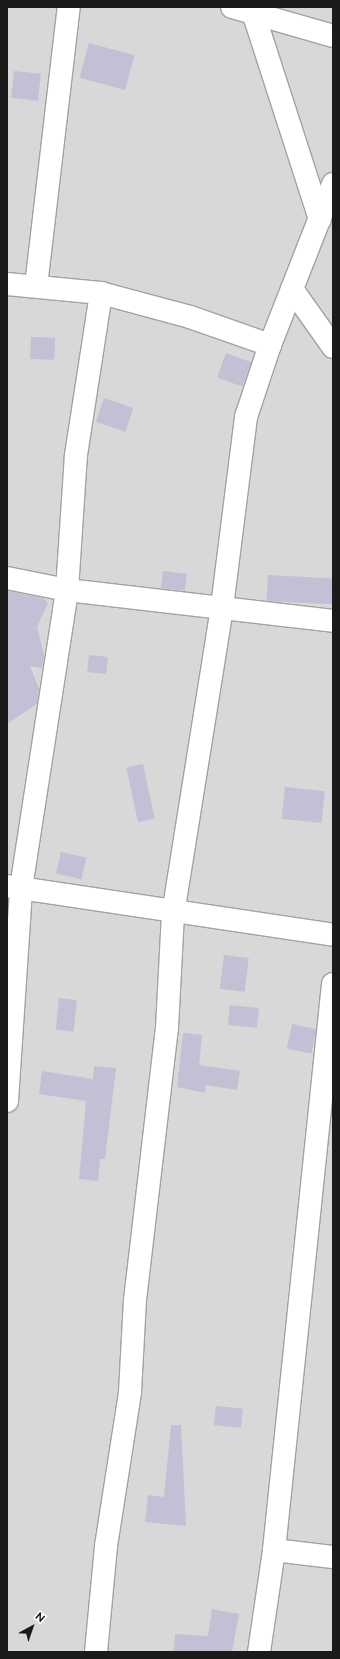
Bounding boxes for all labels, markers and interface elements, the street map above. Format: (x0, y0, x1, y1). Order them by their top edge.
north arrow (12, 1607, 52, 1647)
text: N (33, 1610, 47, 1625)

